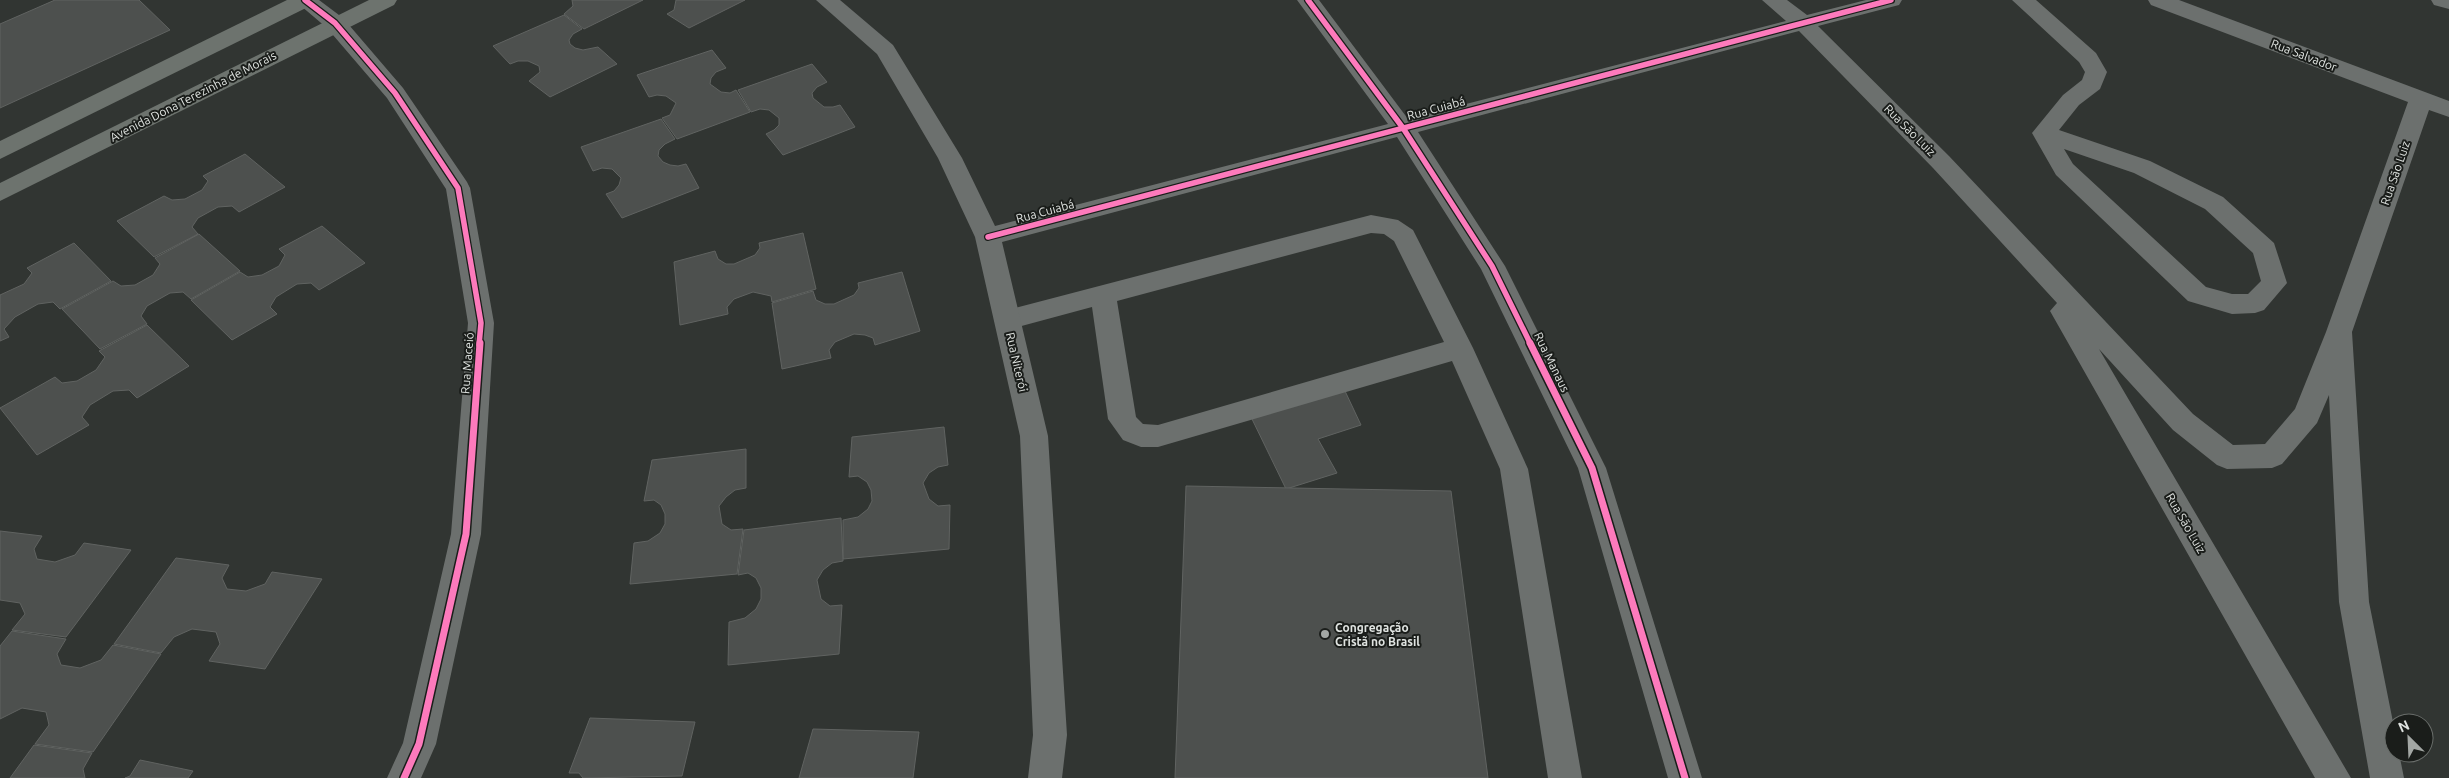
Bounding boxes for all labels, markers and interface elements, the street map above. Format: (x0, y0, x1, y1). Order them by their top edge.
street label: Rua Salvador (2269, 36, 2339, 74)
street label: Avenida Dona Terezinha de Morais (108, 48, 278, 144)
street label: Rua Cuiabá (1406, 94, 1466, 122)
street label: Rua São Luiz (1882, 102, 1939, 159)
street label: Rua São Luiz (2378, 139, 2412, 207)
street label: Rua Cuiabá (1015, 197, 1075, 225)
street label: Rua Manaus (1532, 330, 1572, 394)
street label: Rua Niterói (1004, 331, 1030, 393)
street label: Rua Maceió (458, 332, 476, 394)
street label: Rua São Luiz (2164, 491, 2209, 556)
place label: Congregação Cristã no Brasil (1335, 621, 1420, 648)
marker: Congregação Cristã no Brasil (1319, 628, 1331, 640)
north arrow (2384, 713, 2434, 763)
text: N (2396, 717, 2412, 736)

